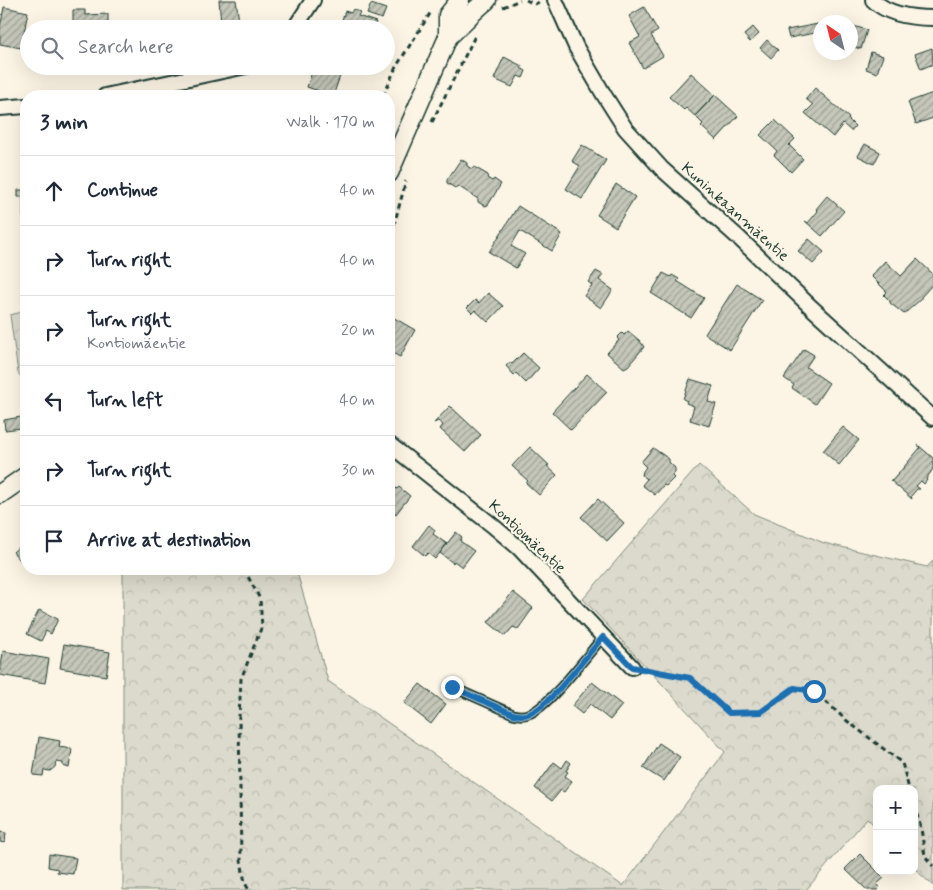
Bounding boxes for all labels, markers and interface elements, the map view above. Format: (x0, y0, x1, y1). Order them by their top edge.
north arrow (813, 15, 858, 60)
search box (20, 20, 395, 75)
icon: search (38, 34, 66, 62)
text: Search here (78, 35, 174, 60)
text: 3 min (40, 109, 88, 137)
text: Walk · 170 m (286, 112, 375, 133)
street label: Kuninkaanmäentie (676, 158, 794, 266)
icon: ahead (40, 177, 68, 205)
text: Continue (87, 178, 158, 203)
text: 40 m (339, 180, 375, 201)
icon: right (40, 247, 68, 275)
text: Turn right (87, 248, 171, 273)
text: 40 m (339, 250, 375, 271)
text: Turn right (87, 308, 171, 333)
icon: right (40, 317, 68, 345)
text: 20 m (341, 320, 375, 341)
text: Kontiomäentie (87, 333, 186, 354)
icon: left (40, 387, 68, 415)
text: Turn left (87, 388, 163, 413)
text: 40 m (339, 390, 375, 411)
icon: right (40, 457, 68, 485)
text: Turn right (87, 458, 171, 483)
text: 30 m (342, 460, 375, 481)
street label: Kontiomäentie (484, 495, 571, 579)
icon: arrive (40, 527, 68, 555)
text: Arrive at destination (87, 528, 251, 553)
route end (441, 676, 464, 699)
route start (803, 680, 826, 703)
map controls (873, 785, 918, 875)
button: + (873, 785, 918, 830)
button: − (873, 830, 918, 875)

